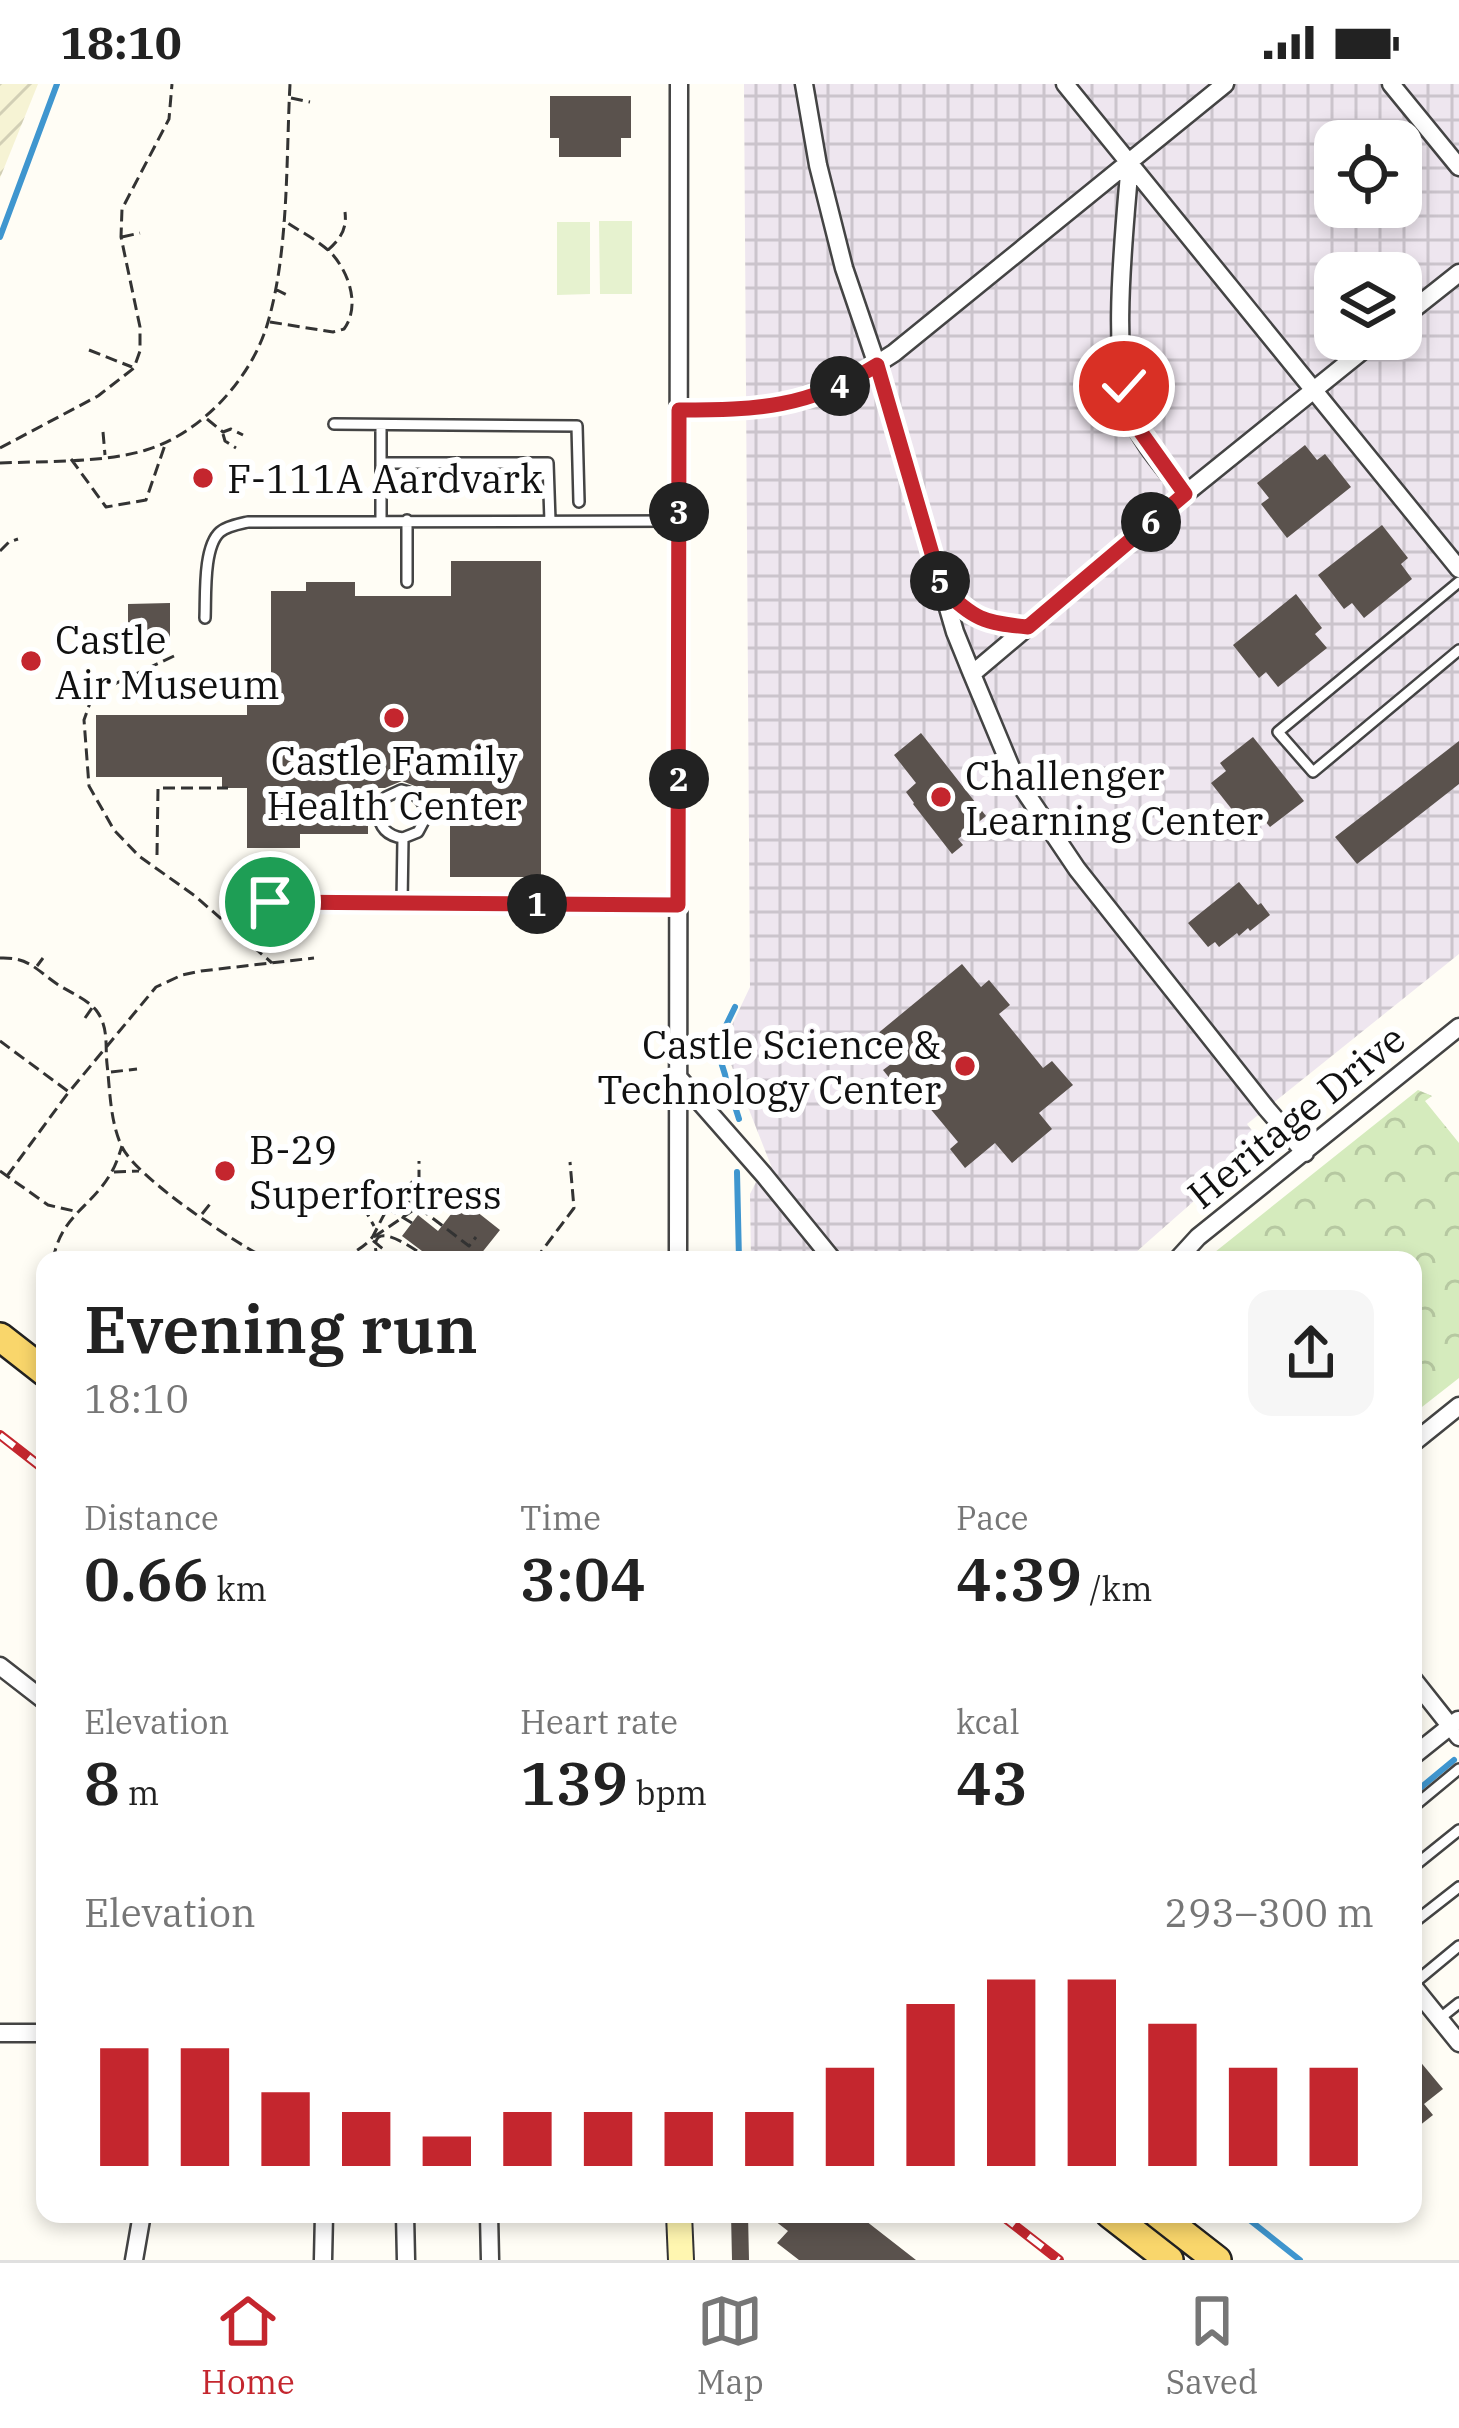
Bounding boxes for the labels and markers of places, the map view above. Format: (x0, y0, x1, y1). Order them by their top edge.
pin (1073, 335, 1175, 437)
pin: 4 (810, 356, 870, 416)
place label: F-111A Aardvark (227, 453, 543, 504)
marker: F-111A Aardvark (190, 465, 216, 491)
pin: 3 (649, 482, 709, 542)
pin: 6 (1121, 492, 1181, 552)
pin: 5 (910, 551, 970, 611)
place label: Castle Air Museum (55, 614, 280, 710)
marker: Castle Air Museum (18, 648, 44, 674)
marker: Castle Family Health Center (381, 705, 407, 731)
place label: Castle Family Health Center (267, 735, 521, 831)
pin: 2 (649, 749, 709, 809)
place label: Challenger Learning Center (965, 750, 1263, 846)
marker: Challenger Learning Center (928, 784, 954, 810)
pin (219, 851, 321, 953)
pin: 1 (507, 874, 567, 934)
place label: Castle Science & Technology Center (597, 1019, 941, 1115)
marker: Castle Science & Technology Center (952, 1053, 978, 1079)
place label: B-29 Superfortress (249, 1124, 502, 1220)
marker: B-29 Superfortress (212, 1158, 238, 1184)

